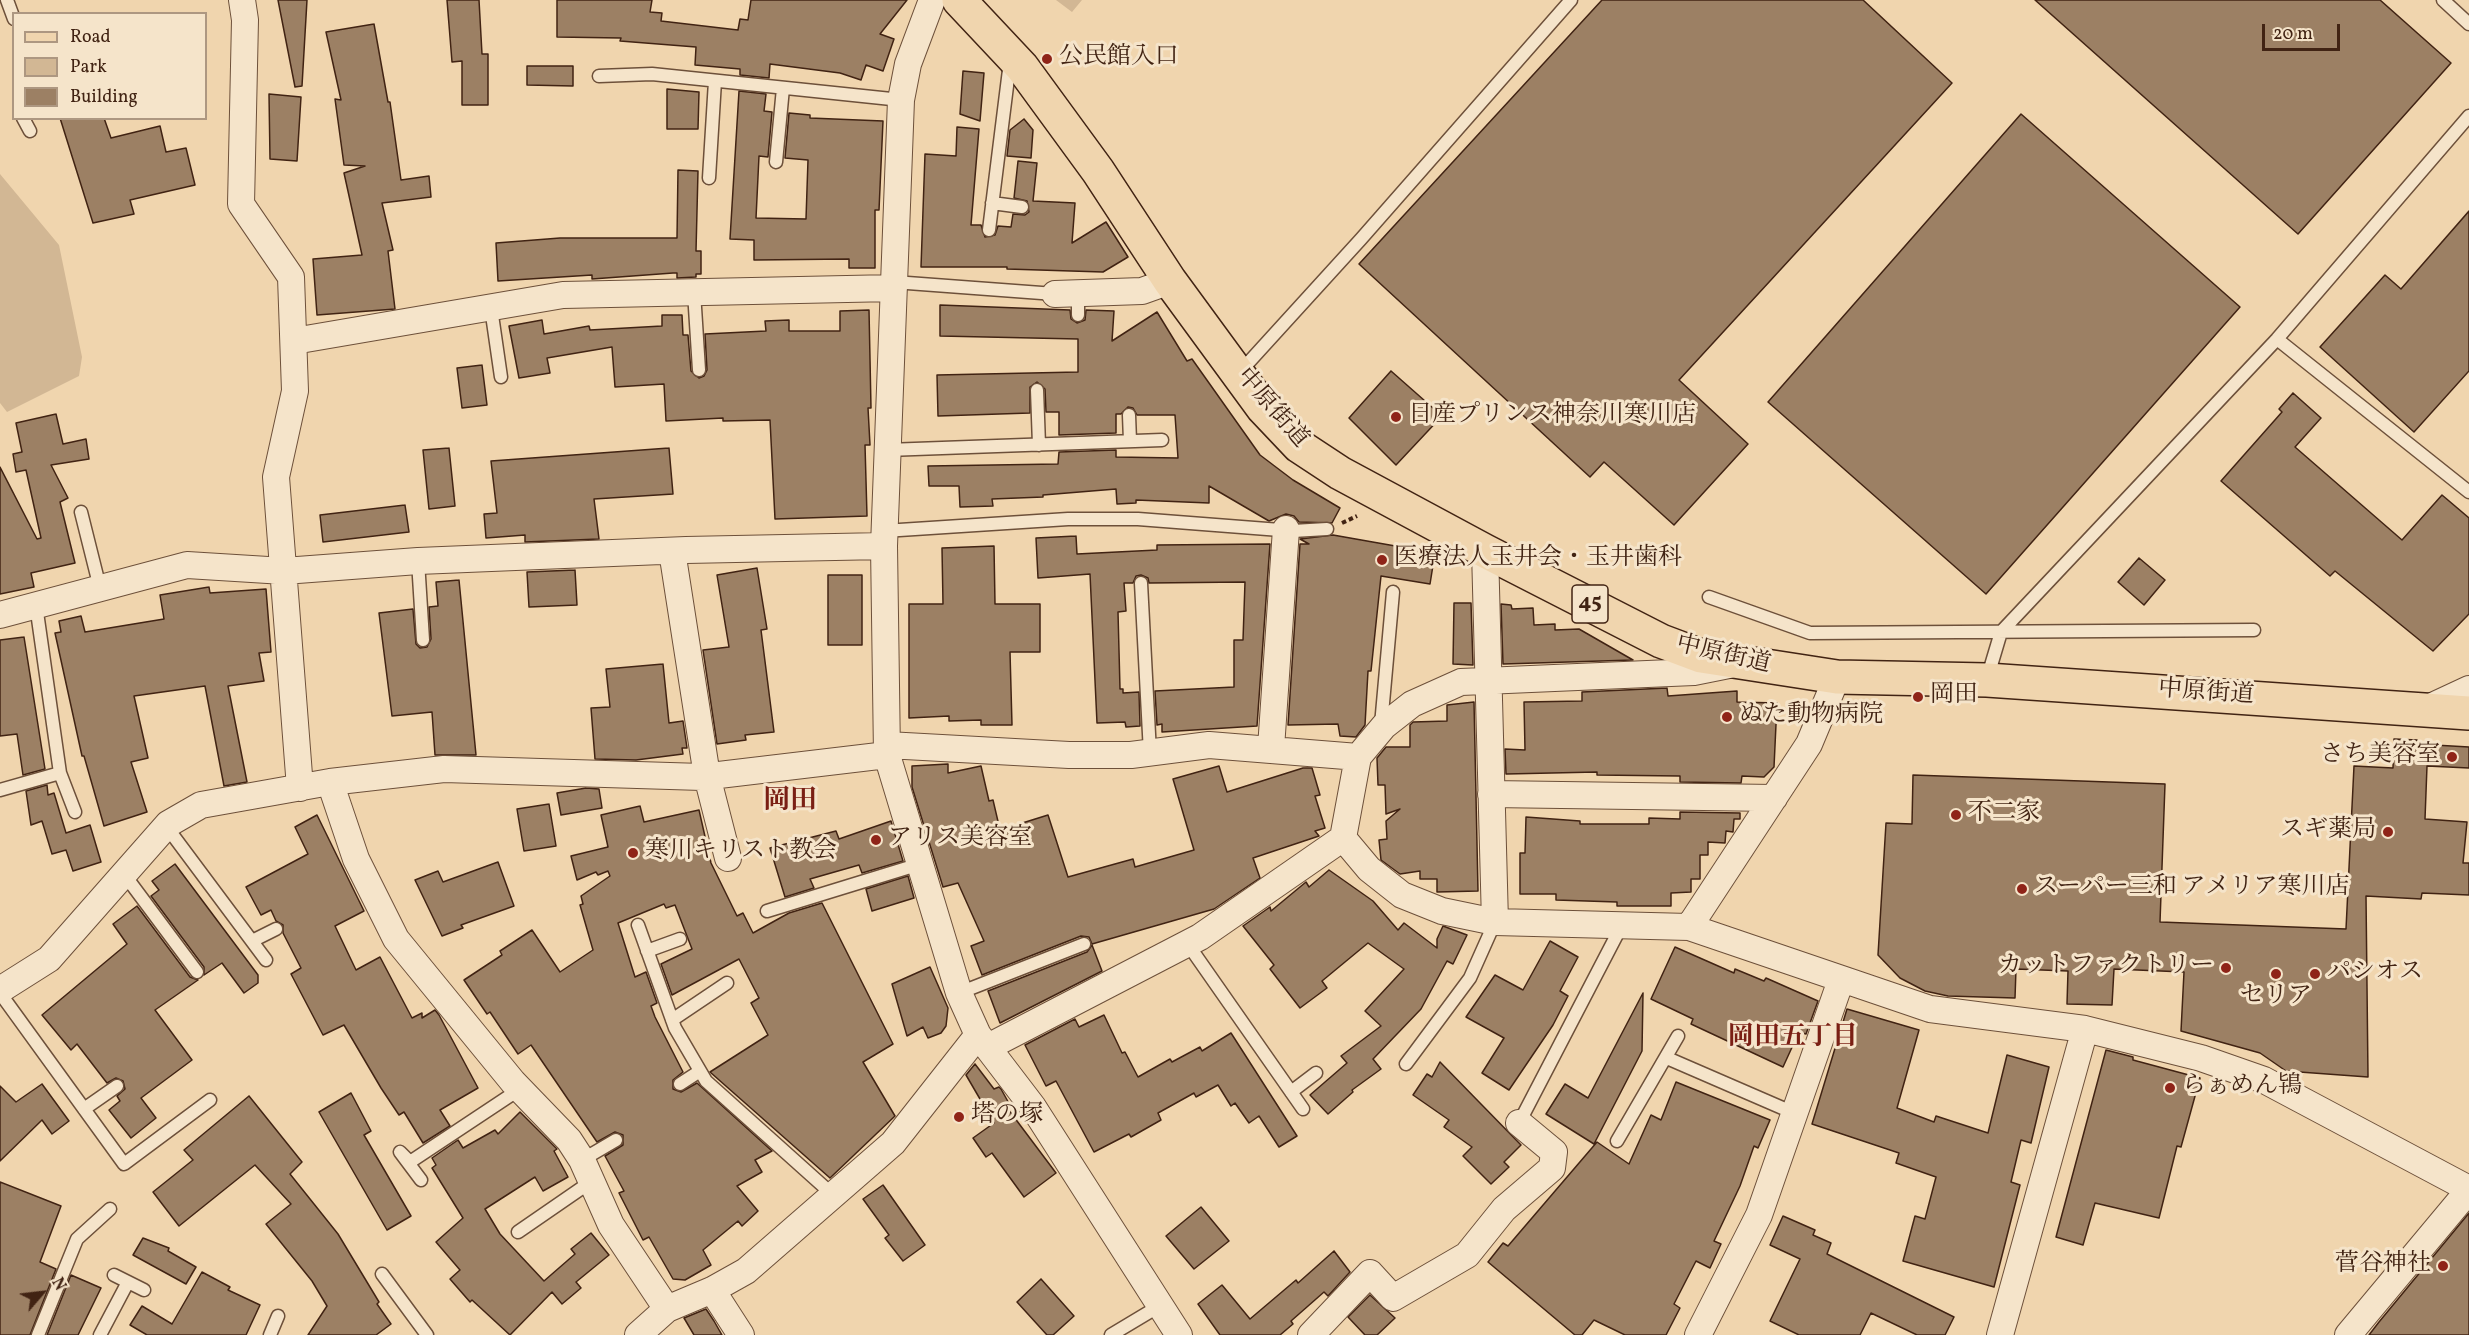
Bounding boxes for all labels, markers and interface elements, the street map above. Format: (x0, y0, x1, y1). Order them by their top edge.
legend (12, 12, 207, 120)
scale bar (2265, 12, 2343, 50)
text: 20 m (2273, 22, 2313, 47)
text: Road (70, 25, 111, 50)
place label: 公民館入口 (1059, 45, 1179, 73)
marker: 公民館入口 (1040, 52, 1054, 66)
text: Park (70, 55, 107, 80)
text: Building (70, 85, 138, 110)
street label: 中原街道 (1229, 363, 1313, 455)
place label: 日産プリンス神奈川寒川店 (1408, 403, 1696, 431)
marker: 日産プリンス神奈川寒川店 (1389, 410, 1403, 424)
place label: 医療法人玉井会・玉井歯科 (1394, 546, 1682, 574)
marker: 医療法人玉井会・玉井歯科 (1375, 553, 1389, 567)
road number: 45 (1572, 585, 1608, 623)
street label: 中原街道 (1673, 631, 1773, 681)
street label: 中原街道 (2157, 676, 2255, 712)
place label: 岡田 (1930, 683, 1978, 711)
marker: 岡田 (1911, 690, 1925, 704)
place label: ぬた動物病院 (1739, 703, 1883, 731)
marker: ぬた動物病院 (1720, 710, 1734, 724)
place label: さち美容室 (2320, 743, 2440, 771)
marker: さち美容室 (2445, 750, 2459, 764)
district label: 岡田 (763, 787, 817, 819)
place label: 不二家 (1968, 801, 2040, 829)
marker: 不二家 (1949, 808, 1963, 822)
place label: スギ薬局 (2280, 818, 2376, 846)
marker: スギ薬局 (2381, 825, 2395, 839)
place label: アリス美容室 (888, 826, 1032, 854)
marker: アリス美容室 (869, 833, 883, 847)
place label: 寒川キリスト教会 (645, 839, 837, 867)
marker: 寒川キリスト教会 (626, 846, 640, 860)
place label: スーパー三和 アメリア寒川店 (2034, 875, 2350, 903)
marker: スーパー三和 アメリア寒川店 (2015, 882, 2029, 896)
place label: カットファクトリー (1998, 954, 2214, 982)
place label: パシオス (2327, 960, 2423, 988)
marker: カットファクトリー (2219, 961, 2233, 975)
marker: セリア (2269, 967, 2283, 981)
marker: パシオス (2308, 967, 2322, 981)
place label: セリア (2240, 984, 2312, 1012)
district label: 岡田五丁目 (1728, 1023, 1858, 1055)
place label: らぁめん鴇 (2182, 1074, 2302, 1102)
marker: らぁめん鴇 (2163, 1081, 2177, 1095)
place label: 塔の塚 (971, 1103, 1043, 1131)
marker: 塔の塚 (952, 1110, 966, 1124)
place label: 菅谷神社 (2335, 1252, 2431, 1280)
marker: 菅谷神社 (2436, 1259, 2450, 1273)
north arrow (12, 1263, 72, 1323)
text: N (45, 1274, 70, 1295)

